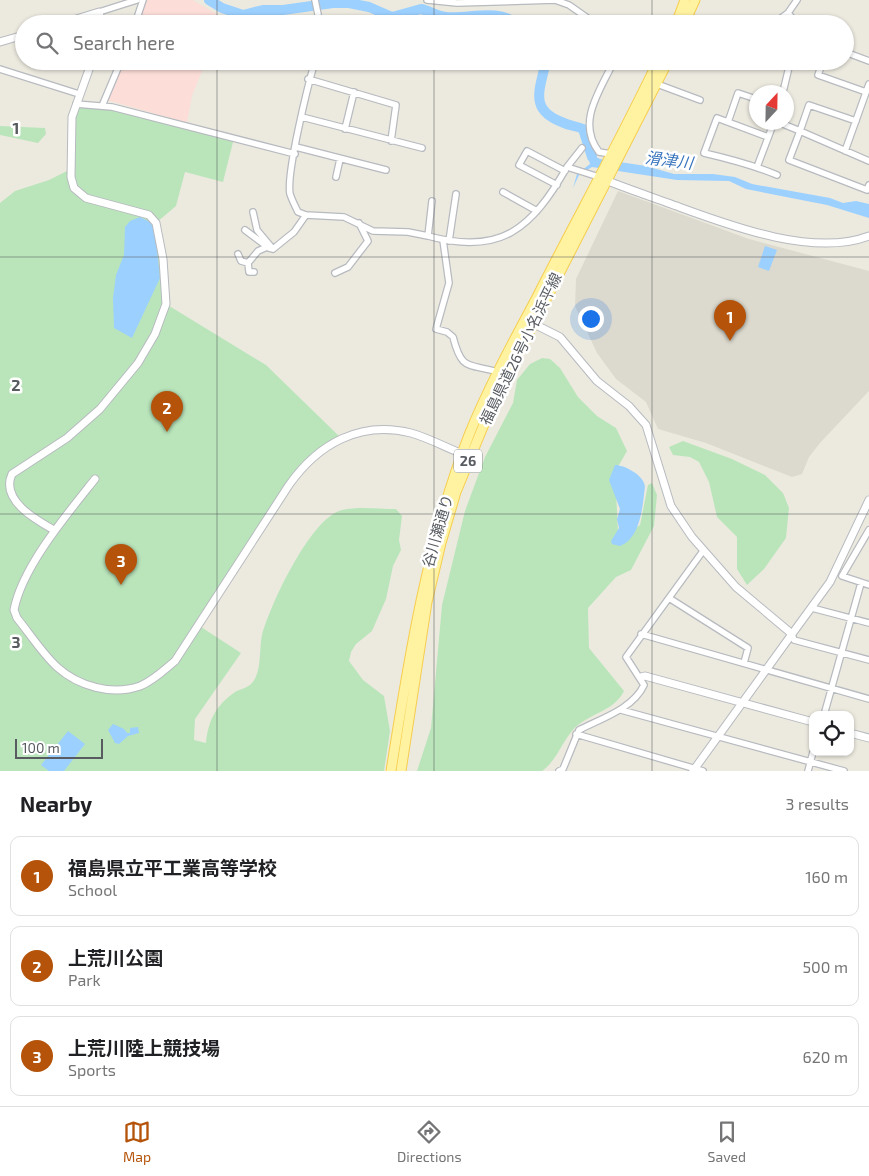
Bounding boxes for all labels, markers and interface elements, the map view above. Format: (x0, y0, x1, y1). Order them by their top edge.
search box (15, 15, 854, 70)
icon: search (33, 29, 61, 57)
text: Search here (73, 31, 175, 54)
north arrow (749, 85, 794, 130)
text: 1 (13, 118, 19, 137)
water label: 滑津川 (644, 147, 696, 172)
street label: 福島県道26号小名浜平線 (475, 270, 565, 428)
pin: 1 (714, 300, 746, 341)
your location (578, 306, 604, 332)
text: 2 (11, 375, 21, 394)
pin: 2 (151, 391, 183, 432)
road number: 26 (454, 450, 482, 472)
street label: 谷川瀬通り (418, 492, 456, 569)
pin: 3 (105, 544, 137, 585)
text: 3 (11, 632, 21, 651)
map controls (809, 711, 854, 756)
button: locate (809, 711, 854, 756)
scale bar (15, 736, 102, 759)
text: 100 m (22, 739, 60, 756)
text: Nearby (20, 791, 92, 816)
text: 3 results (786, 794, 849, 813)
text: 福島県立平工業高等学校 (68, 856, 277, 879)
text: 1 (34, 867, 40, 886)
text: 160 m (805, 867, 848, 886)
text: School (68, 880, 117, 899)
text: 上荒川公園 (68, 946, 163, 969)
text: 2 (32, 957, 42, 976)
text: 500 m (803, 957, 848, 976)
text: Park (68, 970, 101, 989)
text: 上荒川陸上競技場 (68, 1036, 220, 1059)
text: 3 (32, 1047, 42, 1066)
text: 620 m (803, 1047, 848, 1066)
text: Sports (68, 1060, 116, 1079)
tab: Map (123, 1118, 151, 1165)
tab: Directions (397, 1118, 462, 1165)
tab: Saved (708, 1118, 746, 1165)

